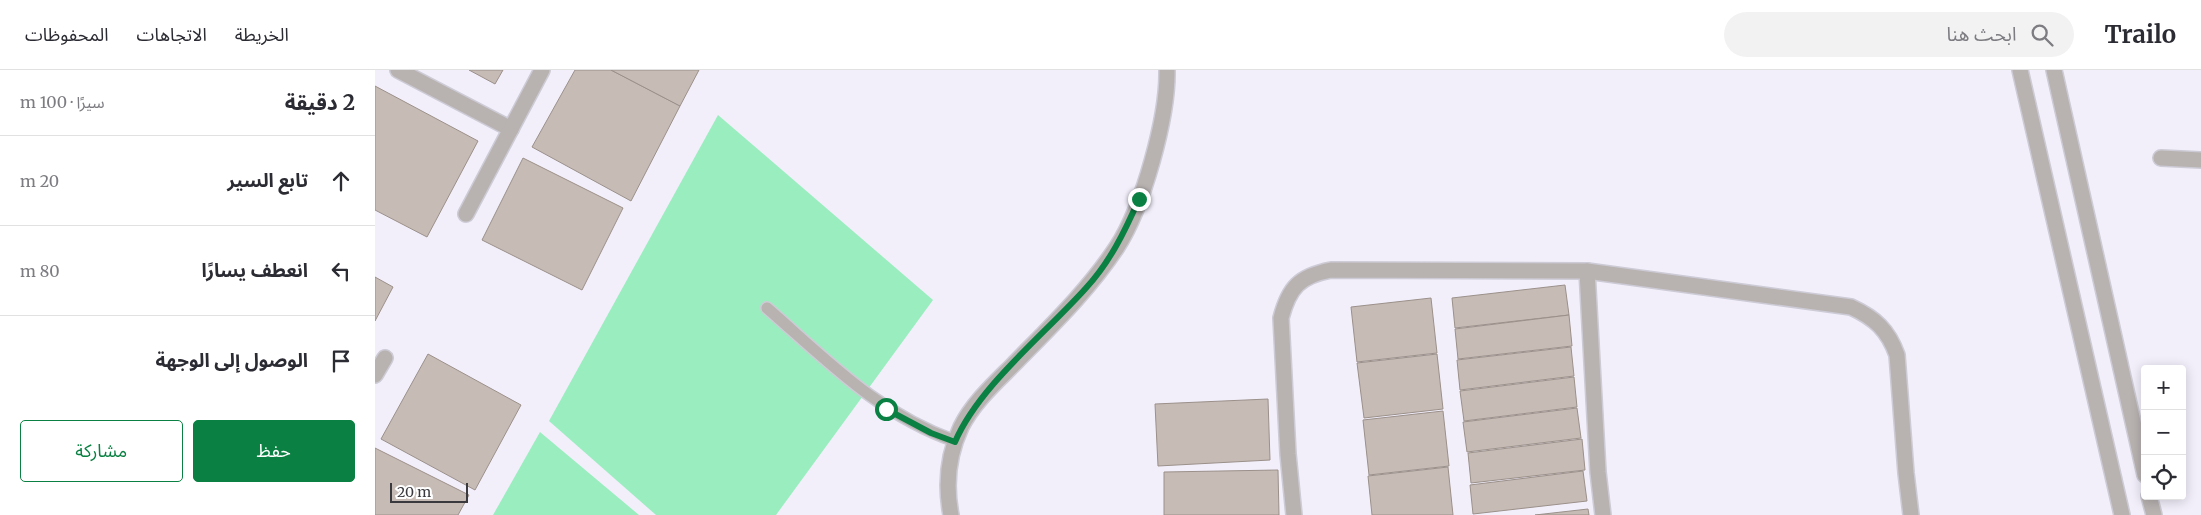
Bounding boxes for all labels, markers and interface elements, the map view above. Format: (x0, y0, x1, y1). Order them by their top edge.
search box (1724, 12, 2074, 57)
text: Trailo (2104, 19, 2176, 50)
icon: search (2028, 21, 2056, 49)
text: ابحث هنا (1946, 22, 2016, 46)
text: المحفوظات (25, 23, 109, 46)
text: الاتجاهات (137, 23, 207, 46)
text: الخريطة (235, 23, 289, 46)
text: 2 دقيقة (285, 89, 355, 116)
text: سيرًا · 100 m (20, 92, 105, 112)
icon: ahead (327, 167, 355, 195)
text: تابع السير (227, 168, 308, 192)
text: 20 m (20, 171, 59, 191)
route end (1128, 188, 1151, 211)
icon: left (327, 257, 355, 285)
text: انعطف يسارًا (201, 258, 308, 282)
text: 80 m (20, 261, 60, 281)
icon: arrive (327, 347, 355, 375)
text: الوصول إلى الوجهة (156, 348, 308, 372)
map controls (2141, 365, 2186, 500)
button: + (2141, 365, 2186, 410)
route start (875, 398, 898, 421)
button: − (2141, 410, 2186, 455)
button: مشاركة (20, 420, 183, 482)
button: حفظ (193, 420, 355, 482)
button: locate (2141, 455, 2186, 500)
scale bar (390, 480, 467, 503)
text: 20 m (397, 483, 431, 501)

